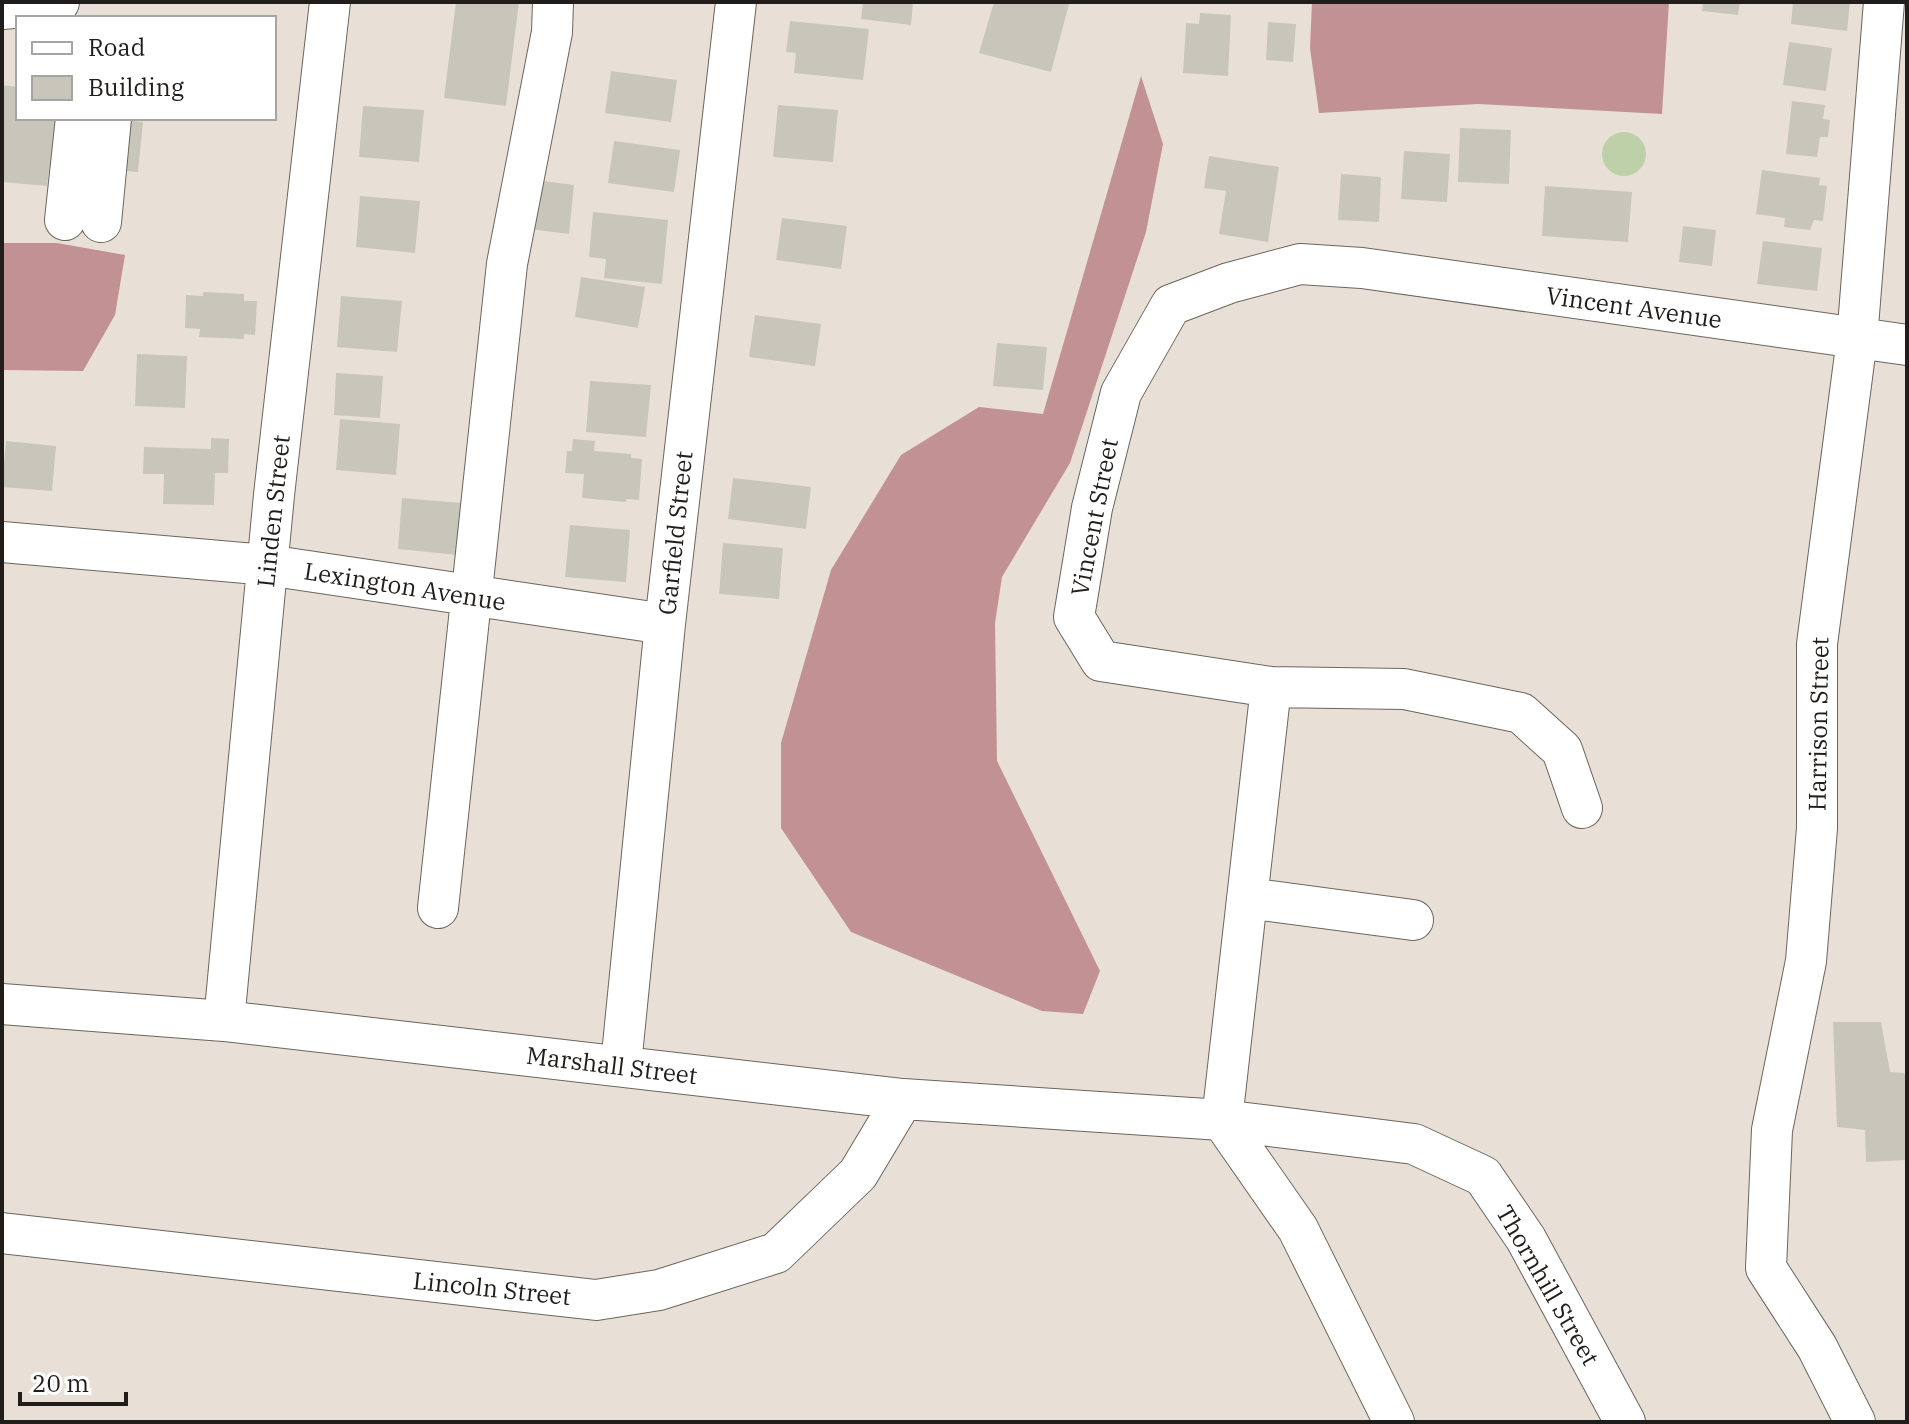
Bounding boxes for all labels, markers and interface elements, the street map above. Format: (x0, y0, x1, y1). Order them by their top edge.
legend (16, 16, 276, 120)
text: Road (88, 31, 145, 63)
text: Building (88, 71, 184, 103)
street label: Vincent Avenue (1544, 279, 1724, 335)
street label: Linden Street (249, 433, 297, 589)
street label: Vincent Street (1063, 435, 1125, 599)
street label: Garfield Street (650, 450, 700, 616)
street label: Lexington Avenue (302, 554, 508, 618)
street label: Harrison Street (1800, 637, 1836, 811)
street label: Marshall Street (525, 1039, 699, 1091)
street label: Thornhill Street (1489, 1199, 1607, 1371)
street label: Lincoln Street (412, 1264, 572, 1312)
scale bar (20, 1356, 126, 1406)
text: 20 m (32, 1367, 89, 1399)

